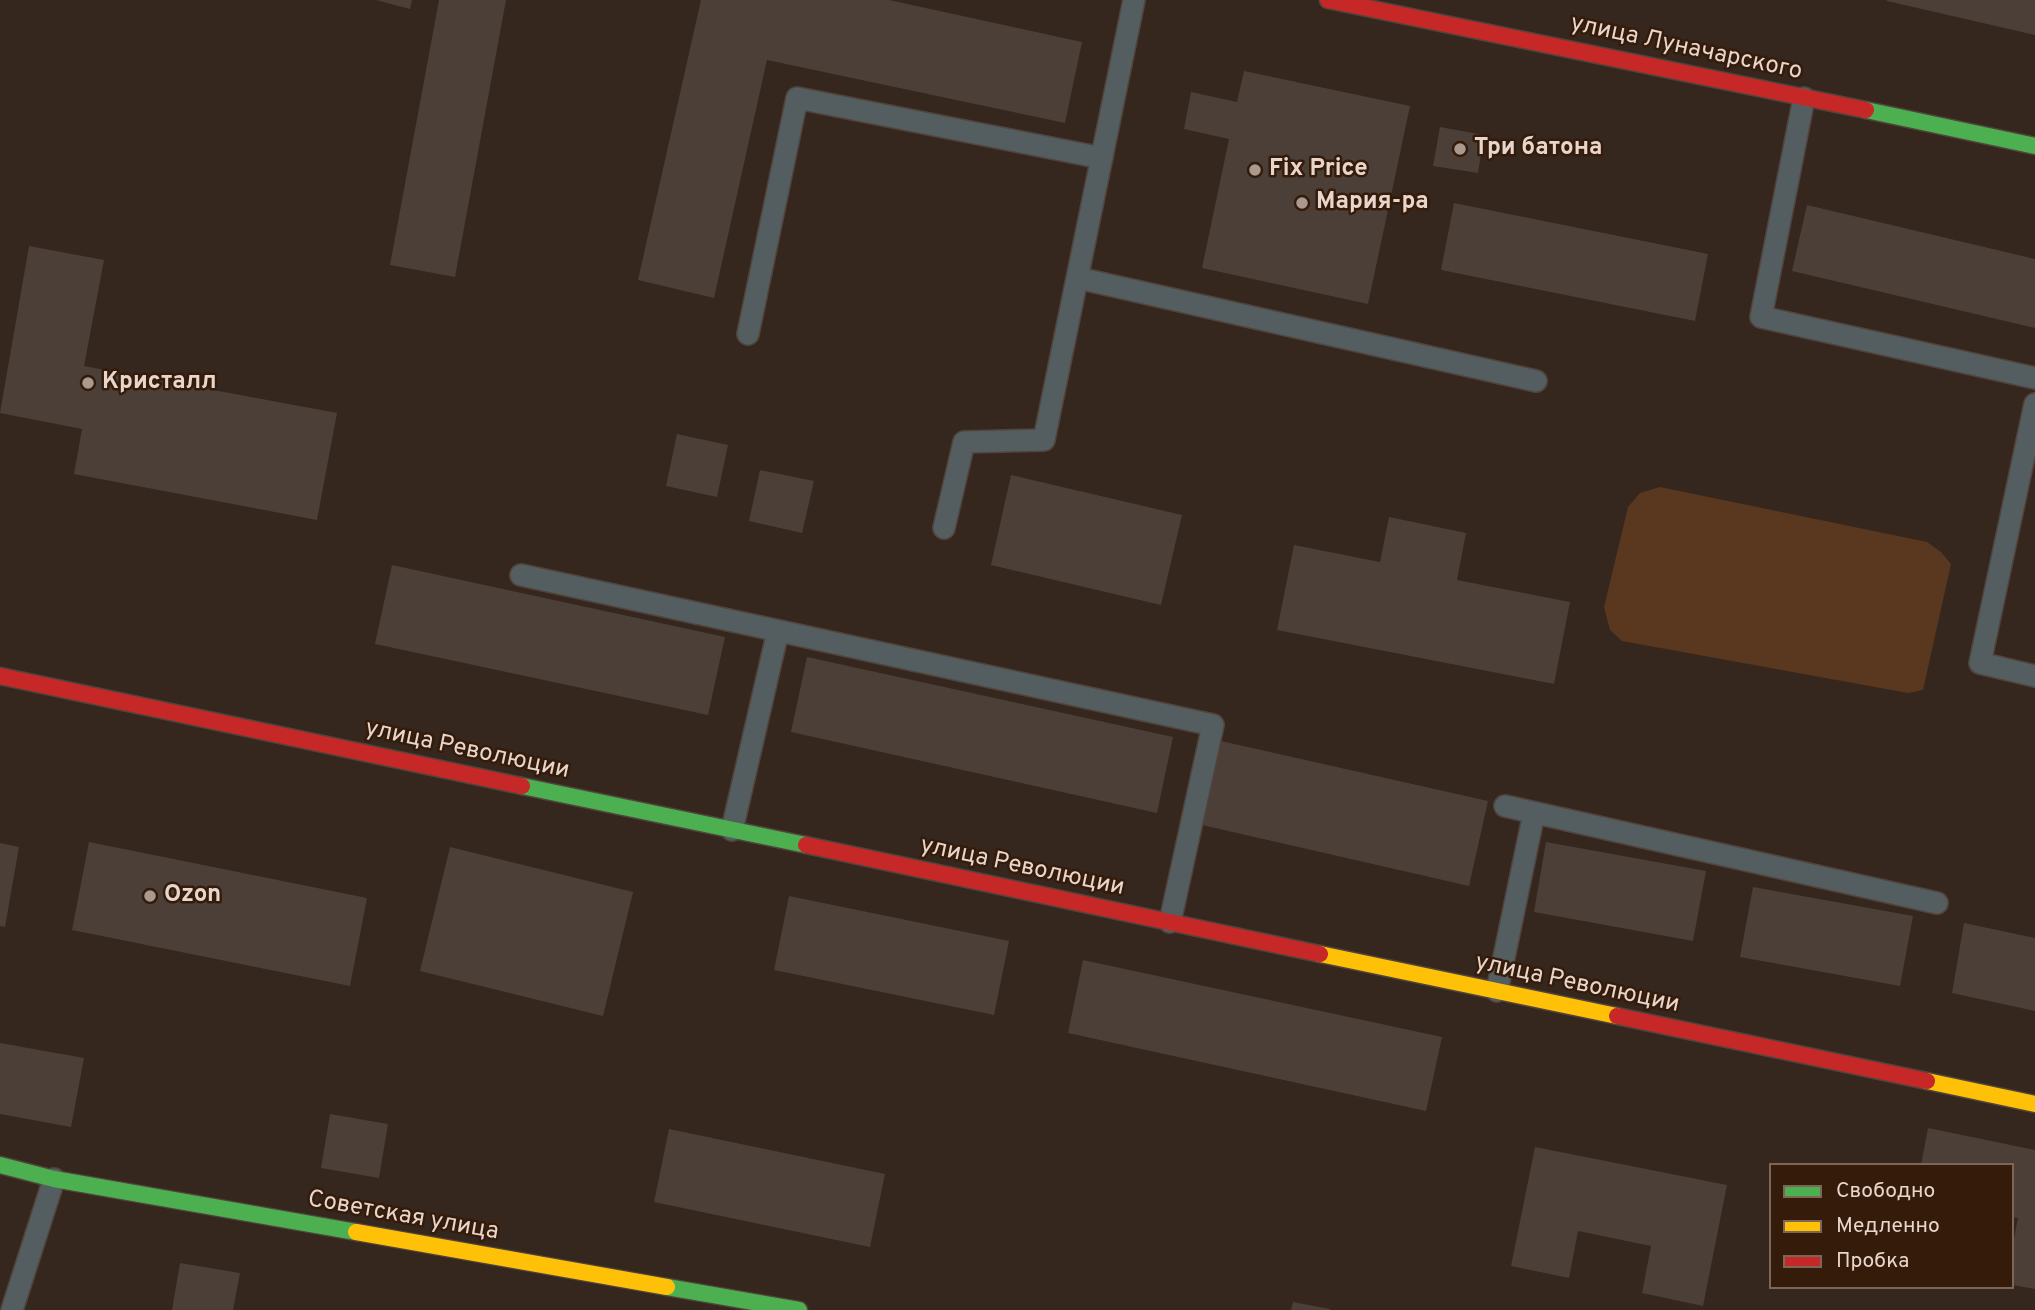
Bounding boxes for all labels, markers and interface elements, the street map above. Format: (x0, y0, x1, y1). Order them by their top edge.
street label: улица Луначарского (1567, 10, 1805, 88)
place label: Три батона (1474, 135, 1602, 163)
marker: Три батона (1452, 141, 1468, 157)
place label: Fix Price (1269, 156, 1368, 184)
marker: Fix Price (1247, 162, 1263, 178)
place label: Мария-ра (1316, 189, 1429, 217)
marker: Мария-ра (1294, 195, 1310, 211)
place label: Кристалл (102, 369, 217, 397)
marker: Кристалл (80, 375, 96, 391)
street label: улица Революции (362, 715, 572, 787)
street label: улица Революции (917, 832, 1127, 904)
place label: Ozon (164, 882, 221, 910)
marker: Ozon (142, 888, 158, 904)
street label: улица Революции (1472, 949, 1682, 1021)
legend (1769, 1163, 2014, 1289)
text: Свободно (1836, 1178, 1935, 1205)
street label: Советская улица (305, 1186, 501, 1248)
text: Медленно (1836, 1213, 1940, 1240)
text: Пробка (1836, 1248, 1909, 1275)

